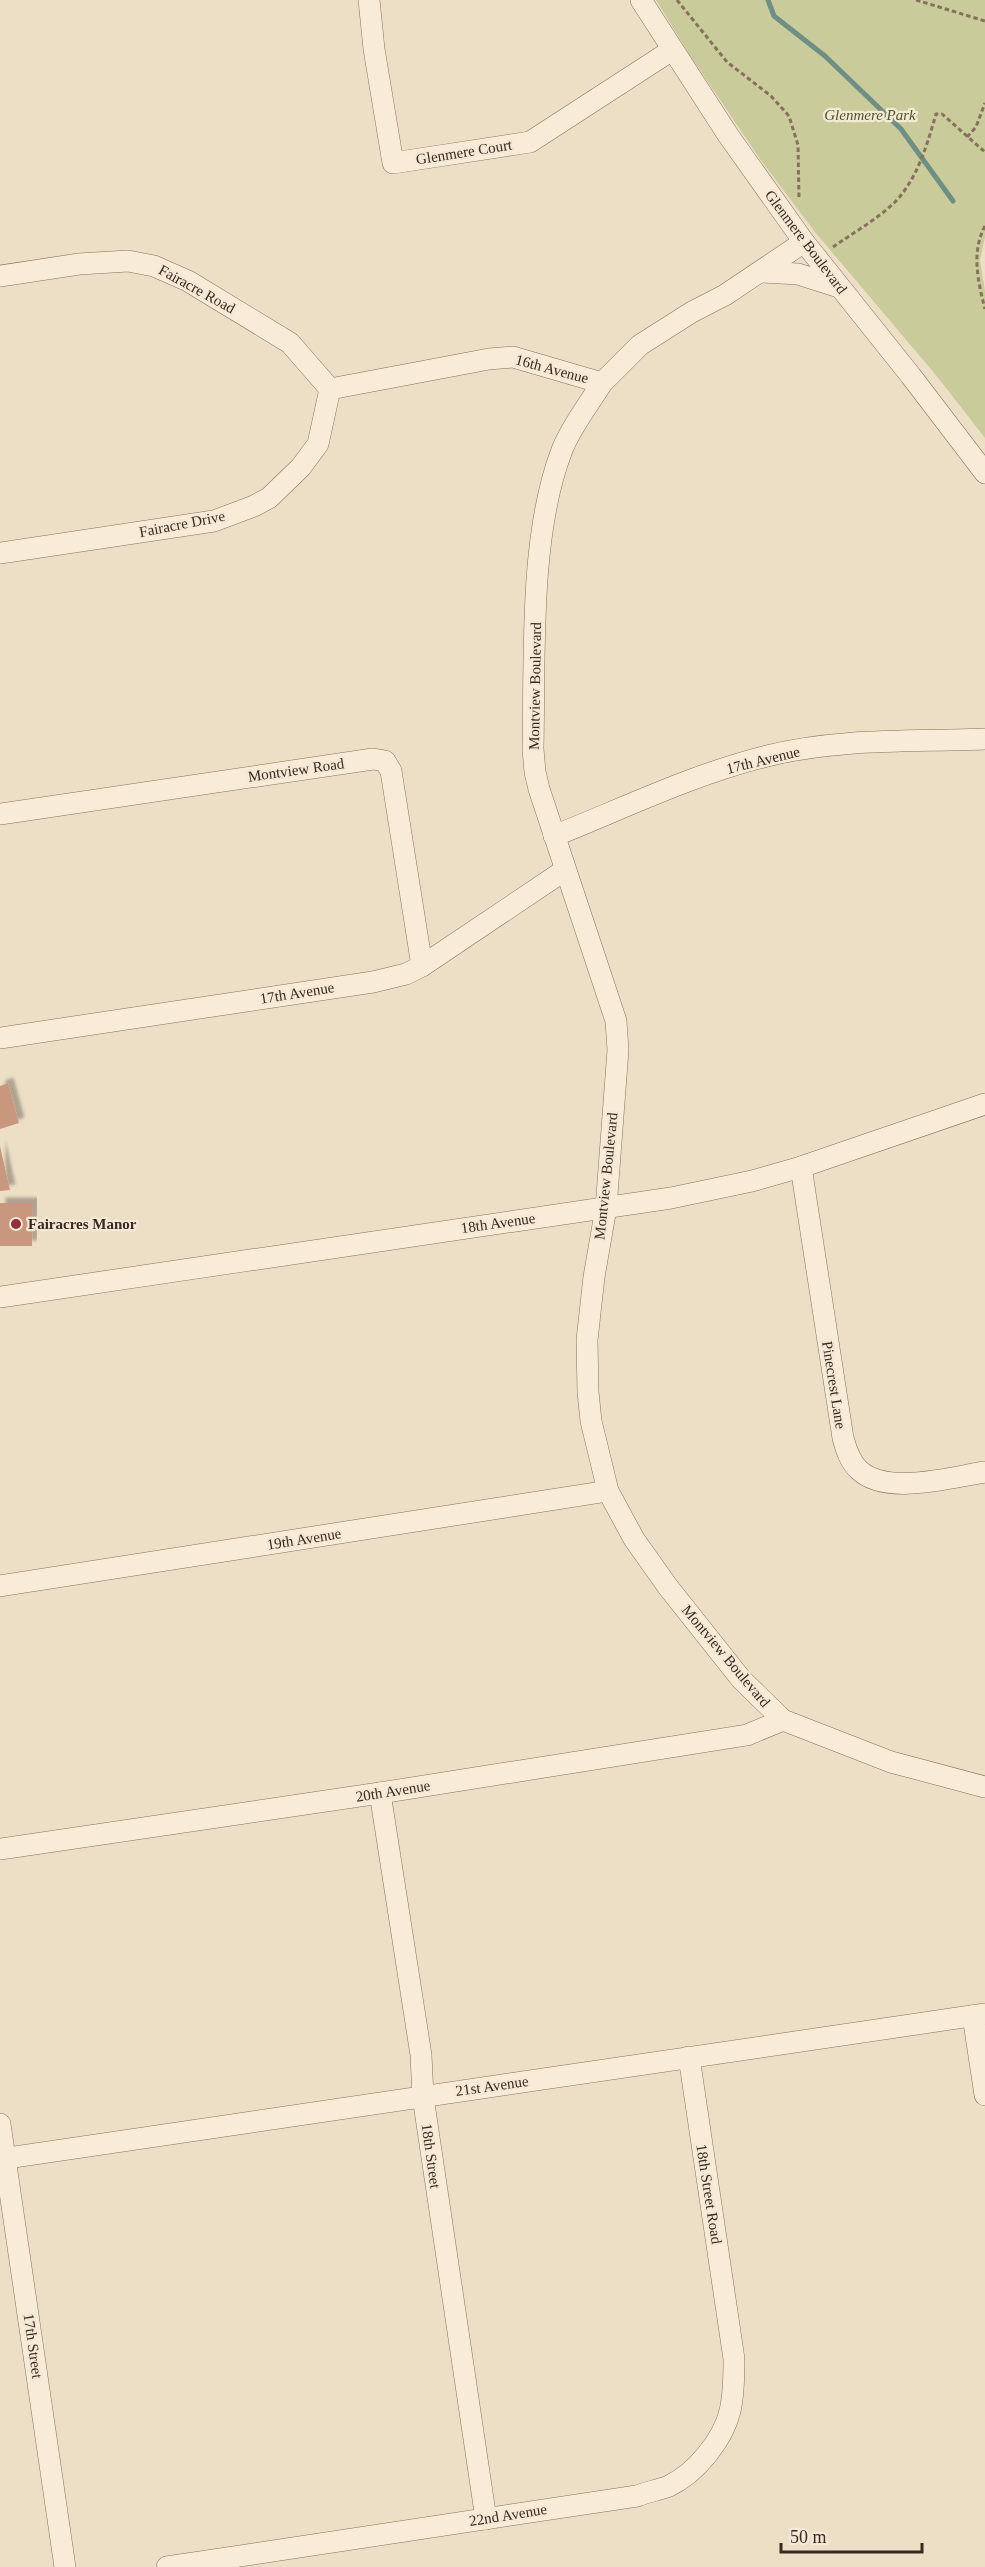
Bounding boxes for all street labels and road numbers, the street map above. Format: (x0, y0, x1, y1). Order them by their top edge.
street label: Glenmere Court (415, 136, 514, 167)
street label: Glenmere Boulevard (762, 187, 850, 297)
street label: Fairacre Road (156, 262, 238, 317)
street label: 16th Avenue (514, 352, 591, 387)
street label: Fairacre Drive (138, 508, 227, 540)
street label: Montview Boulevard (526, 621, 544, 750)
street label: 17th Avenue (725, 743, 802, 777)
street label: Montview Road (247, 755, 346, 785)
street label: 17th Avenue (259, 979, 336, 1007)
street label: Montview Boulevard (591, 1111, 621, 1240)
street label: 18th Avenue (460, 1210, 537, 1236)
street label: Pinecrest Lane (819, 1340, 849, 1430)
street label: 19th Avenue (266, 1525, 343, 1553)
street label: Montview Boulevard (679, 1602, 774, 1711)
street label: 20th Avenue (355, 1777, 432, 1805)
street label: 21st Avenue (455, 2073, 530, 2099)
street label: 18th Street (419, 2123, 444, 2190)
street label: 18th Street Road (693, 2143, 725, 2246)
street label: 17th Street (21, 2313, 46, 2380)
street label: 22nd Avenue (468, 2501, 548, 2529)

